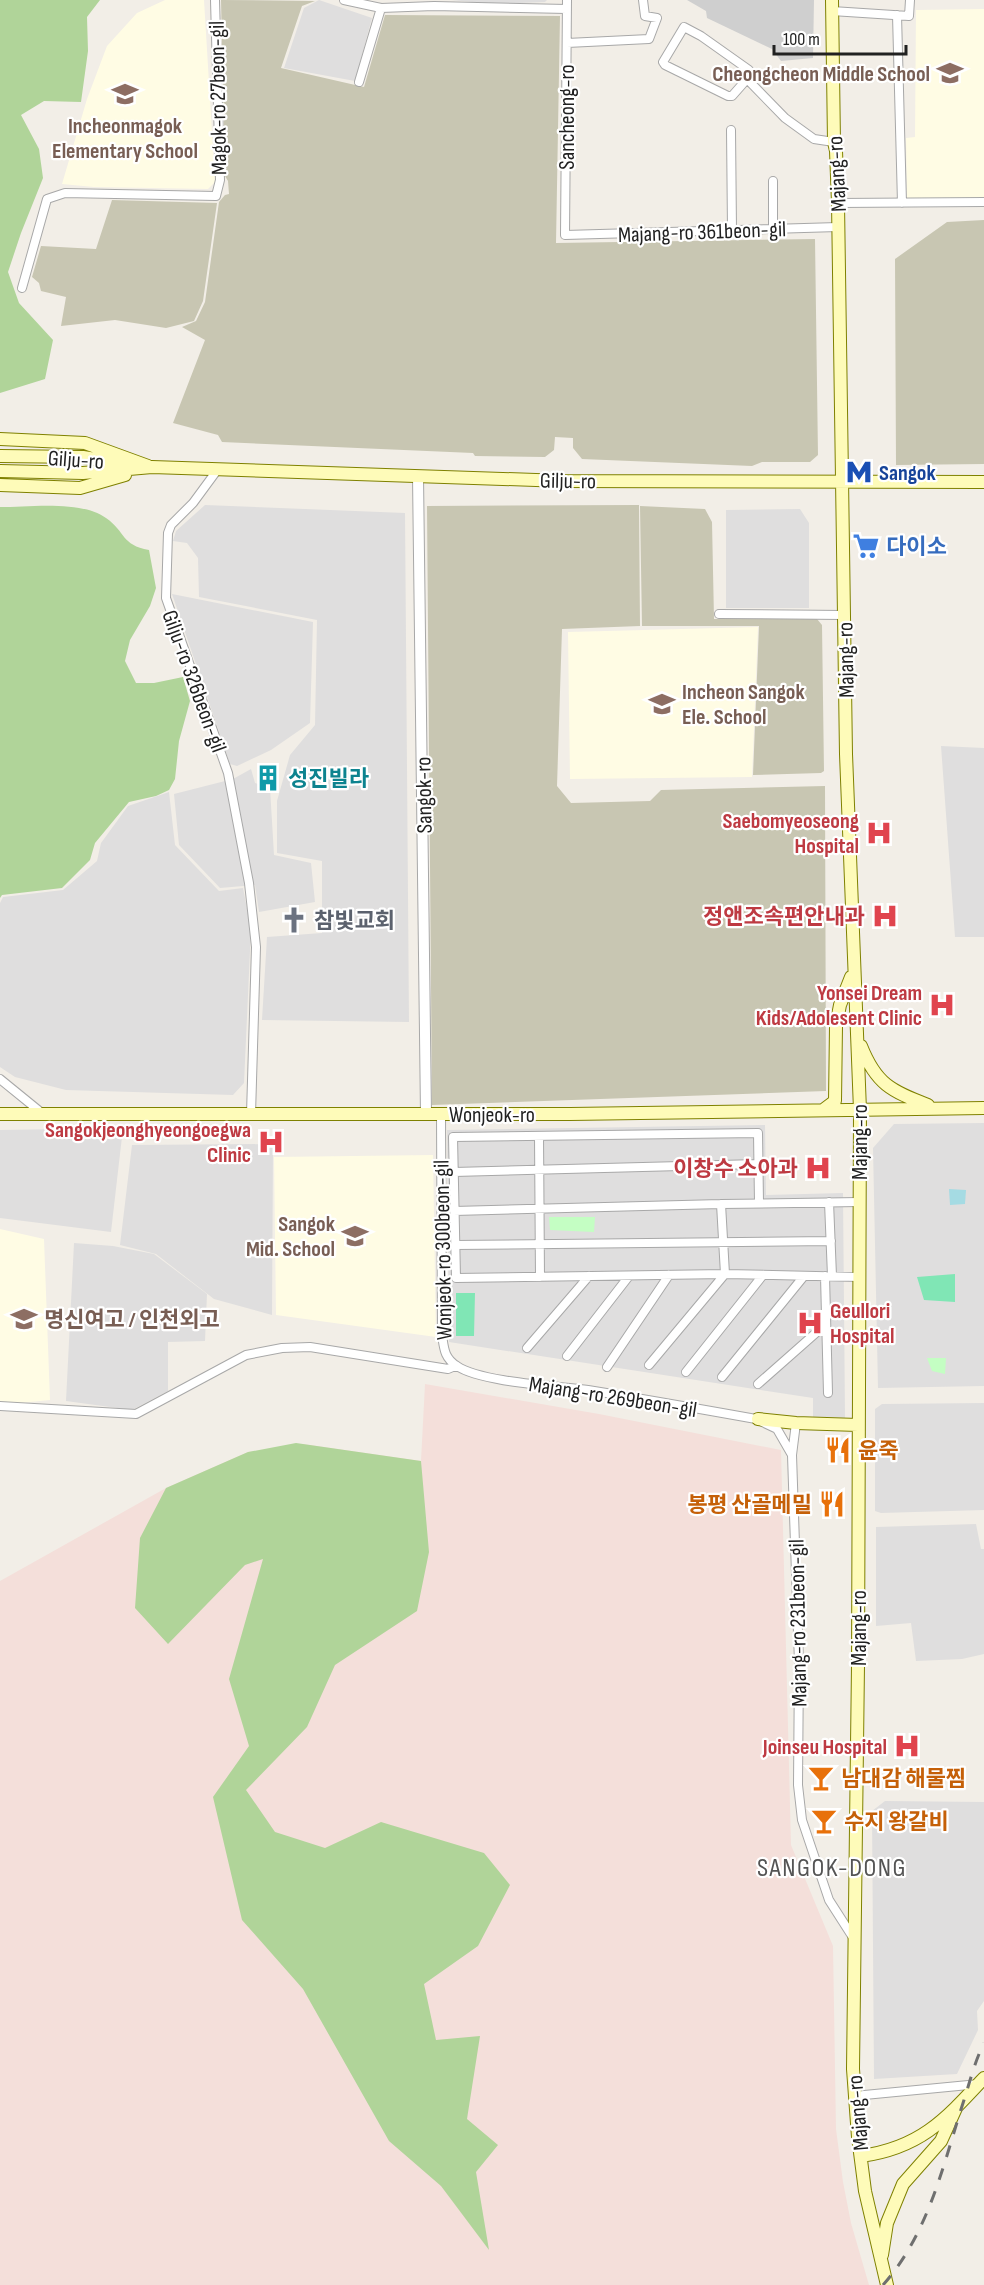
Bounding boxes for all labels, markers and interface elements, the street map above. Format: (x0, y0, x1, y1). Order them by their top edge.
scale bar (774, 18, 906, 56)
street label: Magok-ro 27beon-gil (204, 21, 233, 175)
text: 100 m (783, 29, 820, 50)
school or university icon: Cheongcheon Middle School (935, 58, 965, 88)
place label: Cheongcheon Middle School (712, 61, 930, 88)
street label: Sancheong-ro (554, 64, 581, 170)
school or university icon: Incheonmagok Elementary School (110, 79, 140, 109)
place label: Incheonmagok Elementary School (52, 113, 198, 165)
street label: Majang-ro (822, 135, 853, 212)
street label: Majang-ro 361beon-gil (618, 216, 787, 249)
street label: Gilju-ro (47, 445, 105, 476)
metro station icon: Sangok (844, 457, 874, 487)
place label: Sangok (879, 460, 936, 487)
street label: Gilju-ro (540, 468, 596, 495)
supermarket icon: 다이소 (851, 531, 881, 561)
place label: 다이소 (886, 534, 947, 561)
street label: Gilju-ro 326beon-gil (155, 607, 232, 756)
street label: Majang-ro (832, 622, 861, 698)
place label: Incheon Sangok Ele. School (682, 679, 805, 731)
school or university icon: Incheon Sangok Ele. School (647, 689, 677, 719)
street label: Sangok-ro (410, 756, 439, 834)
building icon: 성진빌라 (253, 763, 283, 793)
place label: 성진빌라 (288, 766, 369, 793)
place label: Saebomyeoseong Hospital (723, 808, 859, 860)
hospital icon: Saebomyeoseong Hospital (864, 818, 894, 848)
hospital icon: 정앤조속편안내과 (870, 901, 900, 931)
place label: 정앤조속편안내과 (703, 904, 865, 931)
church icon: 참빛교회 (279, 905, 309, 935)
place label: 참빛교회 (314, 908, 395, 935)
place label: Yonsei Dream Kids/Adolesent Clinic (756, 980, 922, 1032)
hospital icon: Yonsei Dream Kids/Adolesent Clinic (927, 990, 957, 1020)
street label: Wonjeok-ro (449, 1102, 535, 1129)
street label: Majang-ro (847, 1104, 874, 1180)
place label: Sangokjeonghyeongoegwa Clinic (45, 1117, 251, 1169)
hospital icon: Sangokjeonghyeongoegwa Clinic (256, 1127, 286, 1157)
hospital icon: 이창수 소아과 (803, 1153, 833, 1183)
place label: 이창수 소아과 (673, 1156, 798, 1183)
street label: Wonjeok-ro 300beon-gil (428, 1160, 459, 1340)
place label: Sangok Mid. School (246, 1211, 336, 1263)
school or university icon: Sangok Mid. School (340, 1221, 370, 1251)
place label: Geullori Hospital (830, 1298, 894, 1350)
school or university icon: 명신여고 / 인천외고 (9, 1304, 39, 1334)
place label: 명신여고 / 인천외고 (44, 1307, 220, 1334)
hospital icon: Geullori Hospital (795, 1308, 825, 1338)
street label: Majang-ro 269beon-gil (527, 1371, 699, 1424)
restaurant icon: 윤죽 (823, 1435, 853, 1465)
place label: 윤죽 (858, 1438, 898, 1465)
restaurant icon: 봉평 산골메밀 (817, 1489, 847, 1519)
place label: 봉평 산골메밀 (687, 1492, 812, 1519)
street label: Majang-ro 231beon-gil (784, 1539, 813, 1707)
street label: Majang-ro (846, 1590, 873, 1666)
hospital icon: Joinseu Hospital (892, 1731, 922, 1761)
place label: Joinseu Hospital (762, 1734, 887, 1761)
bar icon: 남대감 해물찜 (806, 1763, 836, 1793)
place label: 남대감 해물찜 (841, 1766, 966, 1793)
bar icon: 수지 왕갈비 (809, 1806, 839, 1836)
place label: 수지 왕갈비 (844, 1809, 949, 1836)
district label: SANGOK-DONG (757, 1853, 907, 1884)
street label: Majang-ro (842, 2074, 875, 2152)

